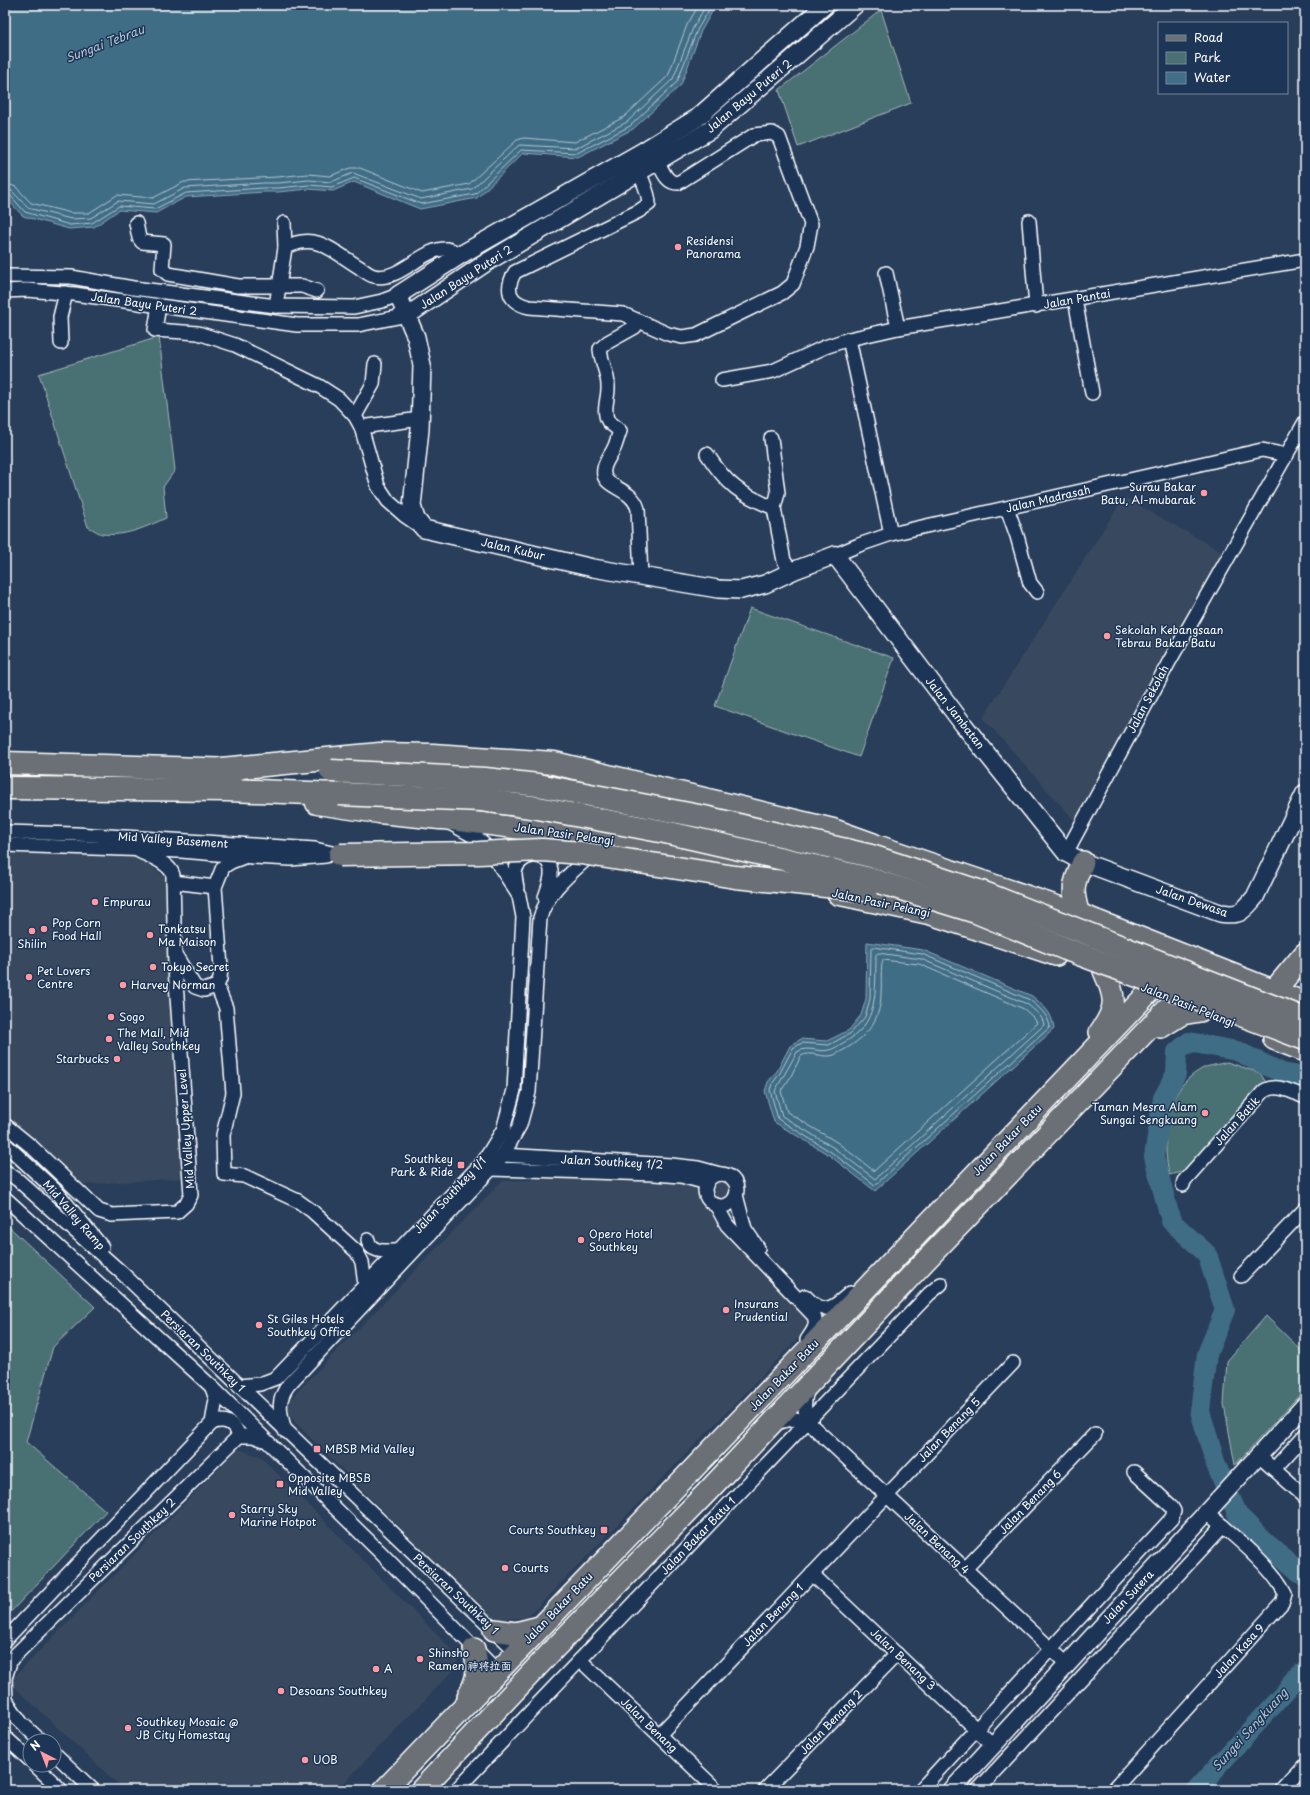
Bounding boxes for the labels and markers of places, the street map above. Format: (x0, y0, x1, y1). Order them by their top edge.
place label: Residensi Panorama (686, 232, 741, 262)
marker: Residensi Panorama (673, 242, 683, 252)
place label: Surau Bakar Batu, Al-mubarak (1100, 478, 1196, 508)
marker: Surau Bakar Batu, Al-mubarak (1199, 488, 1209, 498)
place label: Sekolah Kebangsaan Tebrau Bakar Batu (1115, 621, 1223, 651)
marker: Sekolah Kebangsaan Tebrau Bakar Batu (1102, 631, 1112, 641)
place label: Empurau (103, 893, 151, 910)
marker: Empurau (90, 897, 100, 907)
place label: Pop Corn Food Hall (52, 914, 102, 944)
place label: Tonkatsu Ma Maison (158, 920, 216, 950)
marker: Pop Corn Food Hall (39, 924, 49, 934)
marker: Shilin (27, 926, 37, 936)
marker: Tonkatsu Ma Maison (145, 930, 155, 940)
place label: Shilin (17, 935, 47, 952)
place label: Tokyo Secret (161, 958, 230, 975)
place label: Pet Lovers Centre (37, 962, 90, 992)
marker: Tokyo Secret (148, 962, 158, 972)
marker: Pet Lovers Centre (24, 972, 34, 982)
place label: Harvey Norman (131, 976, 215, 993)
marker: Harvey Norman (118, 980, 128, 990)
place label: Sogo (119, 1008, 145, 1025)
marker: Sogo (106, 1012, 116, 1022)
place label: The Mall, Mid Valley Southkey (117, 1024, 200, 1054)
marker: The Mall, Mid Valley Southkey (104, 1034, 114, 1044)
place label: Starbucks (56, 1050, 109, 1067)
marker: Starbucks (112, 1054, 122, 1064)
place label: Taman Mesra Alam Sungai Sengkuang (1092, 1098, 1197, 1128)
marker: Taman Mesra Alam Sungai Sengkuang (1200, 1108, 1210, 1118)
place label: Southkey Park & Ride (391, 1150, 453, 1180)
marker: Southkey Park & Ride (456, 1160, 466, 1170)
place label: Opero Hotel Southkey (589, 1225, 653, 1255)
marker: Opero Hotel Southkey (576, 1235, 586, 1245)
place label: Insurans Prudential (734, 1295, 788, 1325)
marker: Insurans Prudential (721, 1305, 731, 1315)
place label: St Giles Hotels Southkey Office (267, 1310, 351, 1340)
marker: St Giles Hotels Southkey Office (254, 1320, 264, 1330)
place label: MBSB Mid Valley (325, 1440, 415, 1457)
marker: MBSB Mid Valley (312, 1444, 322, 1454)
place label: Opposite MBSB Mid Valley (288, 1469, 371, 1499)
marker: Opposite MBSB Mid Valley (275, 1479, 285, 1489)
place label: Starry Sky Marine Hotpot (240, 1500, 317, 1530)
marker: Starry Sky Marine Hotpot (227, 1510, 237, 1520)
place label: Courts Southkey (509, 1521, 596, 1538)
marker: Courts Southkey (599, 1525, 609, 1535)
place label: Courts (513, 1559, 549, 1576)
marker: Courts (500, 1563, 510, 1573)
place label: Shinsho Ramen 神将拉面 (428, 1644, 512, 1674)
marker: Shinsho Ramen 神将拉面 (415, 1654, 425, 1664)
place label: A (384, 1660, 393, 1677)
marker: A (371, 1664, 381, 1674)
place label: Desoans Southkey (289, 1682, 387, 1699)
marker: Desoans Southkey (276, 1686, 286, 1696)
place label: Southkey Mosaic @ JB City Homestay (136, 1713, 238, 1743)
marker: Southkey Mosaic @ JB City Homestay (123, 1723, 133, 1733)
place label: UOB (313, 1751, 338, 1768)
marker: UOB (300, 1755, 310, 1765)

